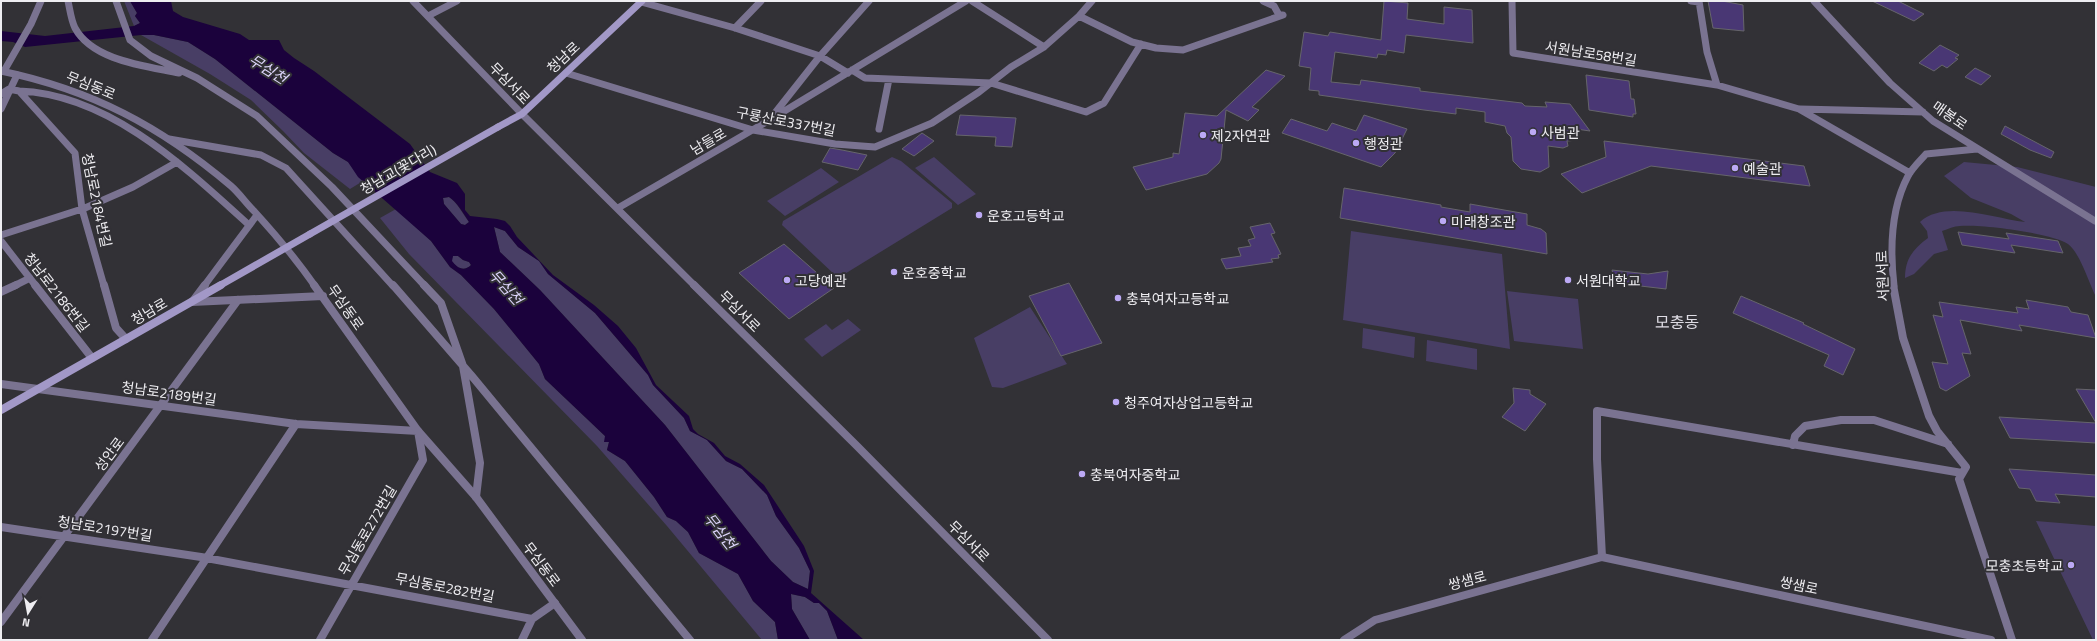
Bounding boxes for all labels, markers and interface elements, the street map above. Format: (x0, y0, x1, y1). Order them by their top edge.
street label: 서원남로58번길 (1543, 35, 1639, 71)
street label: 청남로 (542, 36, 584, 78)
water label: 무심천 (244, 48, 294, 91)
street label: 무심서로 (485, 57, 536, 109)
street label: 무심동로 (63, 66, 119, 104)
street label: 매봉로 (1928, 95, 1972, 135)
street label: 구룡산로337번길 (735, 101, 837, 141)
street label: 남들로 (686, 122, 730, 160)
place label: 사범관 (1541, 122, 1580, 143)
place label: 제2자연관 (1211, 125, 1270, 146)
marker: 사범관 (1528, 127, 1538, 137)
marker: 제2자연관 (1198, 130, 1208, 140)
place label: 행정관 (1364, 133, 1403, 154)
marker: 행정관 (1351, 138, 1361, 148)
street label: 청남교(꽃다리) (356, 139, 440, 199)
street label: 청남로2184번길 (77, 151, 117, 249)
place label: 예술관 (1743, 158, 1782, 179)
marker: 예술관 (1730, 163, 1740, 173)
place label: 운호고등학교 (987, 205, 1064, 226)
marker: 운호고등학교 (974, 210, 984, 220)
place label: 미래창조관 (1451, 211, 1516, 232)
marker: 미래창조관 (1438, 216, 1448, 226)
street label: 청남로2186번길 (19, 248, 95, 336)
street label: 서원서로 (1871, 250, 1893, 302)
place label: 운호중학교 (902, 262, 967, 283)
water label: 무심천 (484, 264, 530, 312)
marker: 운호중학교 (889, 267, 899, 277)
place label: 고당예관 (795, 270, 847, 291)
place label: 서원대학교 (1576, 270, 1641, 291)
marker: 고당예관 (782, 275, 792, 285)
marker: 서원대학교 (1563, 275, 1573, 285)
street label: 무심동로 (323, 280, 369, 334)
street label: 무심서로 (714, 285, 766, 337)
place label: 충북여자고등학교 (1126, 288, 1229, 309)
street label: 청남로 (127, 292, 171, 330)
marker: 충북여자고등학교 (1113, 293, 1123, 303)
district label: 모충동 (1655, 310, 1699, 334)
street label: 청남로2189번길 (120, 376, 218, 410)
place label: 청주여자상업고등학교 (1124, 392, 1253, 413)
marker: 청주여자상업고등학교 (1111, 397, 1121, 407)
street label: 성안로 (89, 432, 129, 476)
place label: 충북여자중학교 (1090, 464, 1180, 485)
marker: 충북여자중학교 (1077, 469, 1087, 479)
street label: 무심동로272번길 (333, 481, 401, 579)
water label: 무심천 (698, 508, 743, 556)
street label: 청남로2197번길 (56, 510, 154, 546)
street label: 무심서로 (943, 515, 995, 567)
street label: 무심동로 (518, 537, 566, 591)
place label: 모충초등학교 (1986, 555, 2063, 576)
marker: 모충초등학교 (2066, 560, 2076, 570)
street label: 쌍샘로 (1446, 565, 1488, 595)
street label: 무심동로282번길 (394, 567, 496, 607)
street label: 쌍샘로 (1778, 571, 1820, 599)
north arrow (8, 593, 48, 633)
text: N (21, 614, 31, 631)

